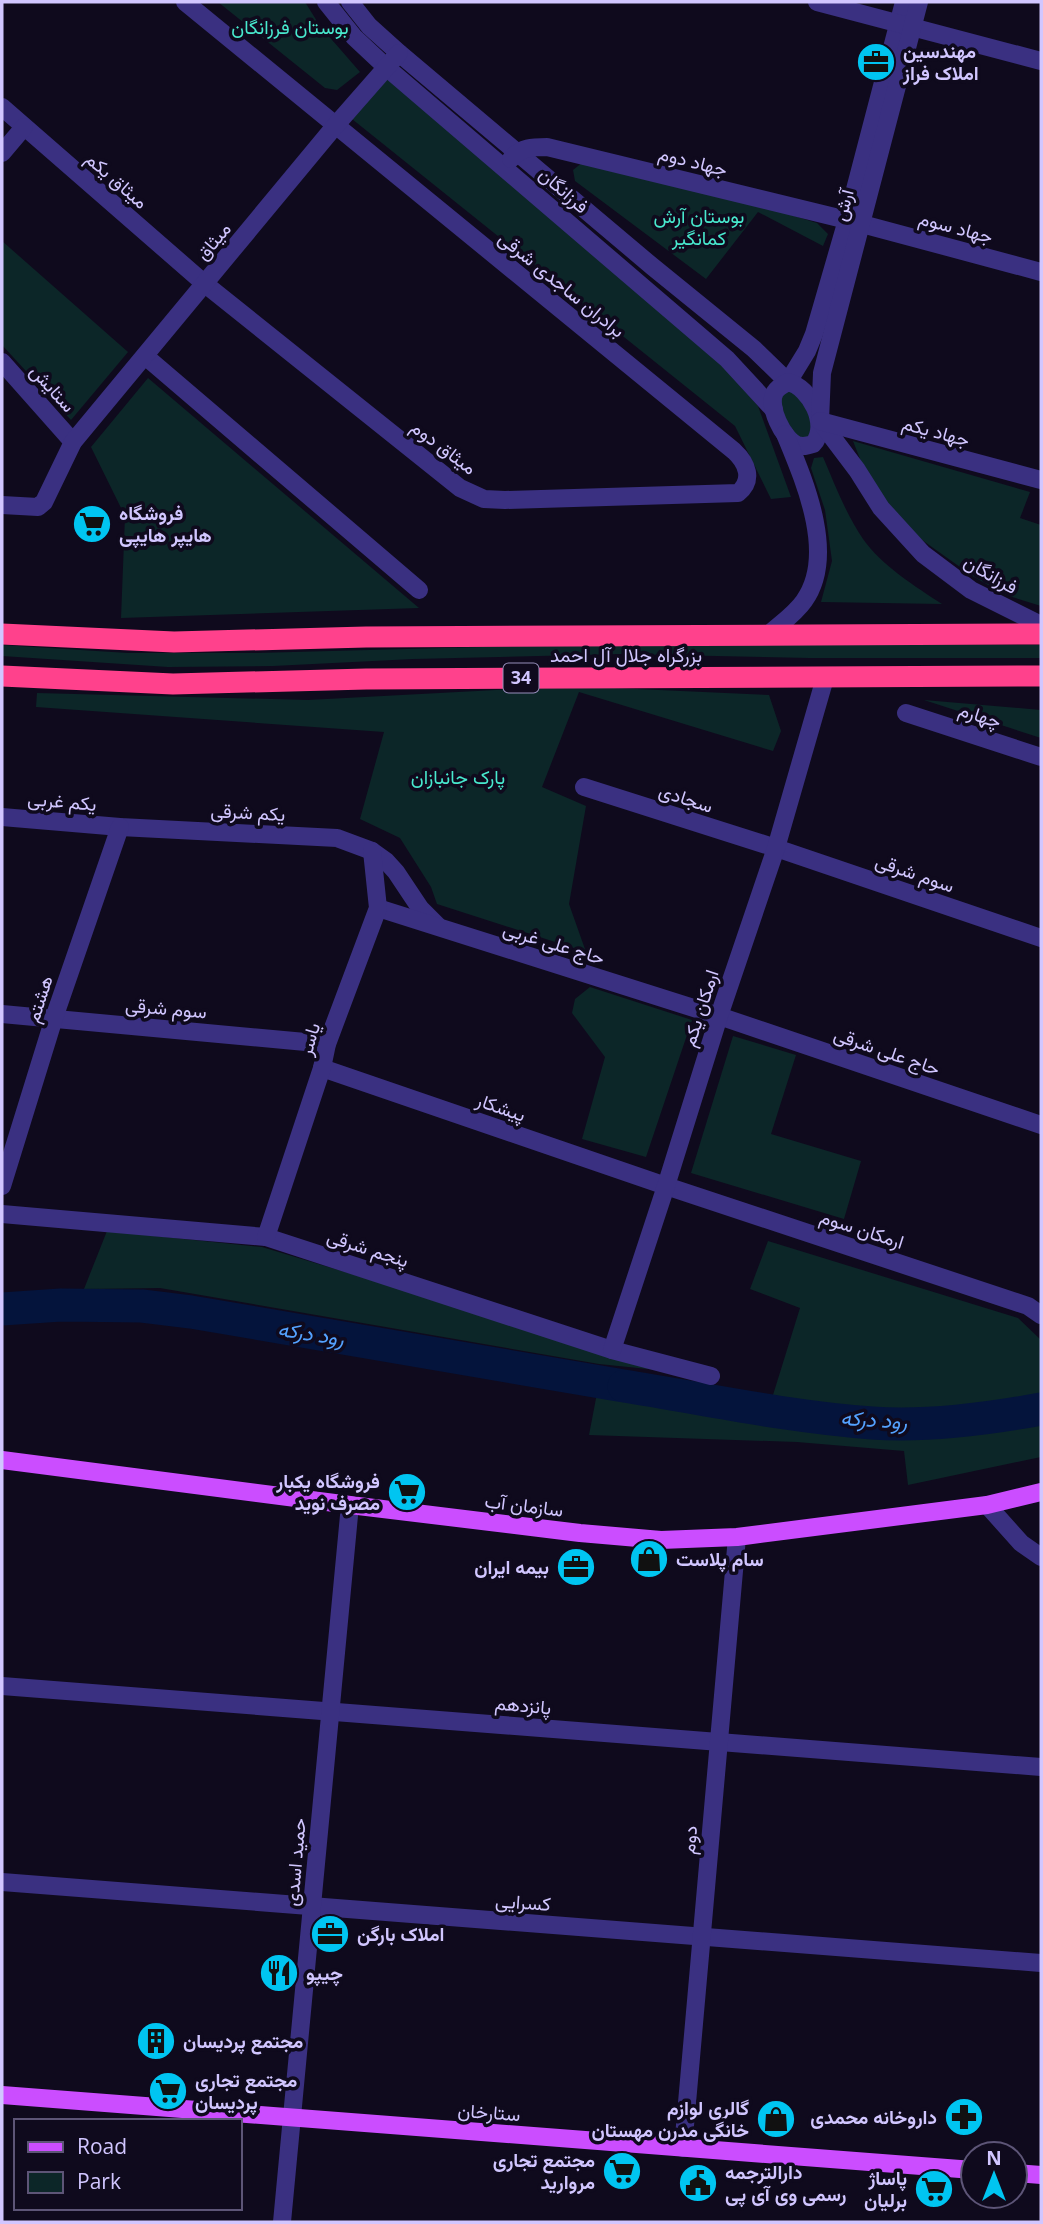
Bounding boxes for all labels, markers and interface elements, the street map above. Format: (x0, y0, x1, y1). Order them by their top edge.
park label: بوستان فرزانگان (231, 14, 349, 40)
place label: مهندسین املاک فراز (902, 38, 979, 86)
office icon: مهندسین املاک فراز (855, 41, 897, 83)
street label: جهاد دوم (656, 140, 730, 182)
street label: میثاق یکم (80, 146, 154, 214)
street label: فرزانگان (533, 161, 595, 219)
street label: آرش (826, 185, 860, 224)
park label: بوستان آرش کمانگیر (654, 203, 744, 251)
street label: جهاد سوم (916, 205, 996, 249)
street label: میثاق (189, 216, 237, 266)
street label: برادران ساجدی شرقی (493, 225, 631, 343)
street label: ستایش (24, 358, 82, 418)
street label: جهاد یکم (899, 410, 973, 452)
street label: میثاق دوم (406, 414, 482, 480)
place label: فروشگاه هایپر هایپی (119, 500, 212, 549)
supermarket icon: فروشگاه هایپر هایپی (71, 503, 113, 545)
street label: فرزانگان (959, 548, 1023, 600)
street label: بزرگراه جلال آل احمد (550, 642, 702, 668)
road number: 34 (504, 664, 538, 692)
street label: چهارم (955, 696, 1005, 735)
park label: پارک جانبازان (411, 764, 505, 791)
street label: سجادی (656, 777, 716, 819)
street label: یکم غربی (26, 785, 98, 817)
street label: یکم شرقی (210, 797, 286, 827)
street label: سوم شرقی (872, 847, 958, 899)
street label: حاج علی غربی (500, 915, 608, 971)
street label: ارمکان یکم (675, 966, 725, 1050)
street label: هشتم (19, 972, 59, 1026)
street label: سوم شرقی (124, 991, 208, 1025)
street label: یاسر (292, 1019, 326, 1060)
street label: حاج علی شرقی (830, 1021, 944, 1081)
street label: پیشکار (472, 1086, 529, 1128)
street label: ارمکان سوم (817, 1203, 907, 1255)
street label: پنجم شرقی (324, 1223, 412, 1274)
water label: رود درکه (276, 1314, 347, 1352)
water label: رود درکه (840, 1403, 909, 1435)
place label: فروشگاه یکبار مصرف نوید (275, 1468, 380, 1516)
supermarket icon: فروشگاه یکبار مصرف نوید (386, 1471, 428, 1513)
street label: سازمان آب (483, 1487, 565, 1523)
shop icon: سام پلاست (628, 1538, 670, 1580)
office icon: بیمه ایران (555, 1546, 597, 1588)
place label: سام پلاست (676, 1546, 764, 1573)
place label: بیمه ایران (474, 1554, 549, 1580)
street label: پانزدهم (494, 1690, 552, 1721)
street label: حمید اسدی (278, 1817, 312, 1907)
street label: دوم (675, 1824, 703, 1856)
street label: کسرایی (494, 1887, 552, 1917)
office icon: املاک بارگن (309, 1913, 351, 1955)
place label: املاک بارگن (357, 1921, 444, 1947)
restaurant icon: چیپو (258, 1952, 300, 1994)
place label: چیپو (306, 1960, 343, 1987)
building icon: مجتمع پردیسان (135, 2020, 177, 2062)
place label: مجتمع پردیسان (183, 2028, 303, 2055)
place label: مجتمع تجاری پردیسان (195, 2067, 297, 2116)
supermarket icon: مجتمع تجاری پردیسان (147, 2070, 189, 2112)
place label: گالری لوازم خانگی مدرن مهستان (591, 2095, 749, 2143)
pharmacy icon: داروخانه محمدی (943, 2096, 985, 2138)
street label: ستارخان (457, 2097, 521, 2127)
shop icon: گالری لوازم خانگی مدرن مهستان (755, 2098, 797, 2140)
place label: داروخانه محمدی (810, 2104, 937, 2130)
legend (14, 2119, 242, 2210)
text: Road (77, 2132, 127, 2160)
north arrow (959, 2140, 1029, 2210)
text: N (986, 2145, 1002, 2171)
place label: مجتمع تجاری مروارید (493, 2147, 595, 2195)
supermarket icon: مجتمع تجاری مروارید (601, 2150, 643, 2192)
place label: دارالترجمه رسمی وی آی پی (725, 2159, 847, 2208)
public building icon: دارالترجمه رسمی وی آی پی (677, 2162, 719, 2204)
place label: پاساژ برلیان (864, 2165, 907, 2213)
text: Park (77, 2167, 121, 2195)
supermarket icon: پاساژ برلیان (913, 2168, 955, 2210)

